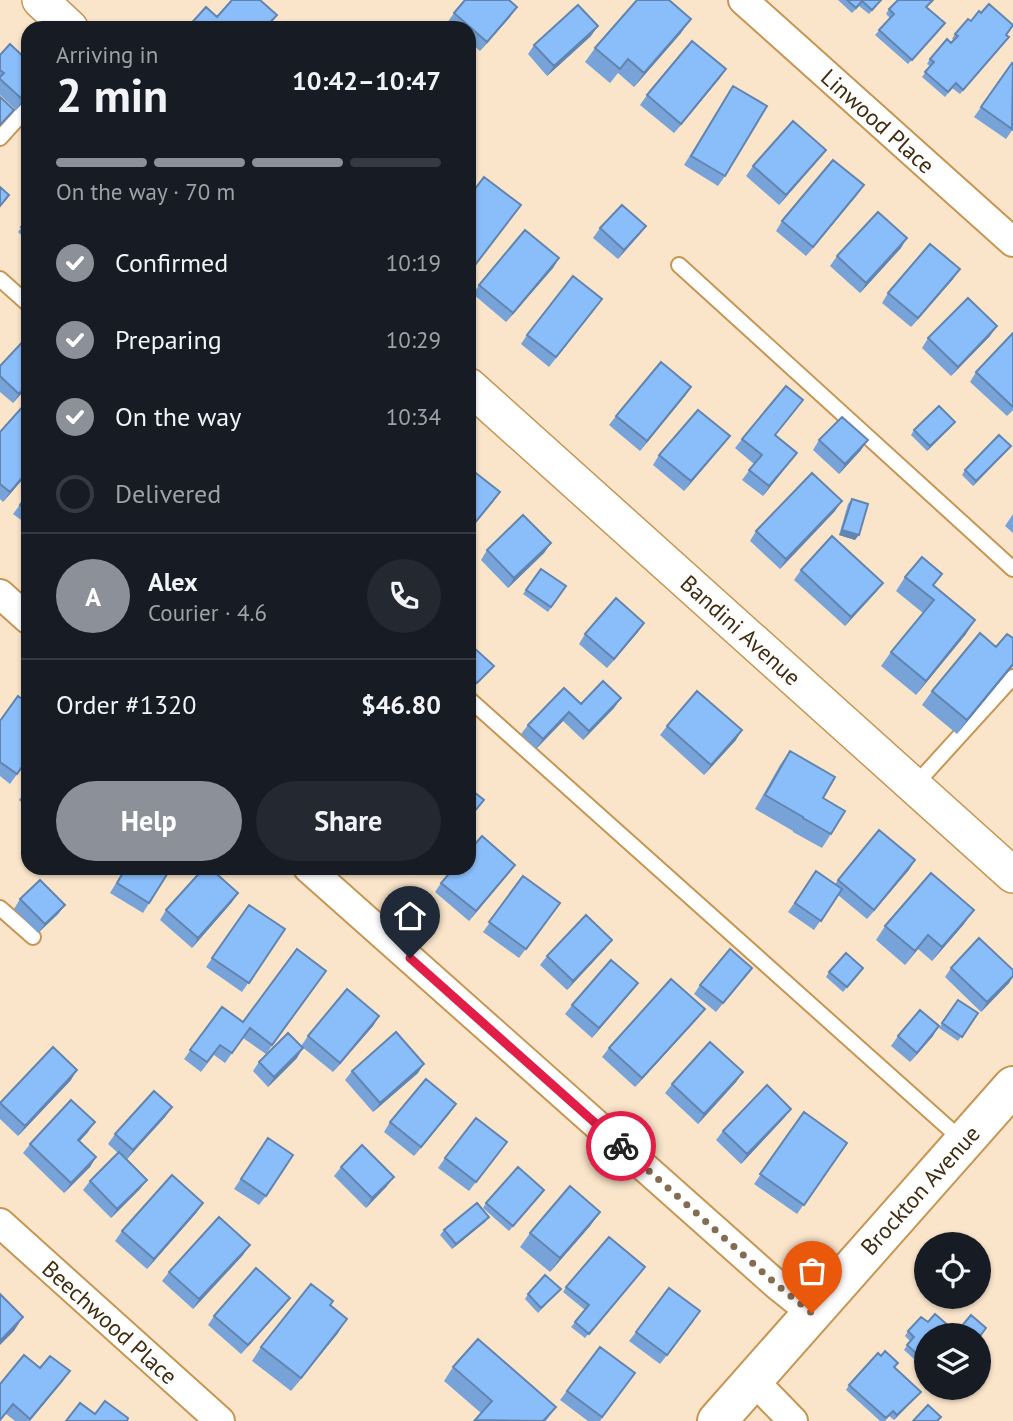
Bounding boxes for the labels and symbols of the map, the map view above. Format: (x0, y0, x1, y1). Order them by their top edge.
street label: Linwood Place (815, 62, 941, 180)
street label: Bandini Avenue (675, 568, 807, 692)
pin (380, 886, 440, 958)
courier (586, 1111, 656, 1181)
street label: Brockton Avenue (854, 1119, 986, 1261)
pin (782, 1241, 842, 1313)
street label: Beechwood Place (37, 1254, 183, 1390)

